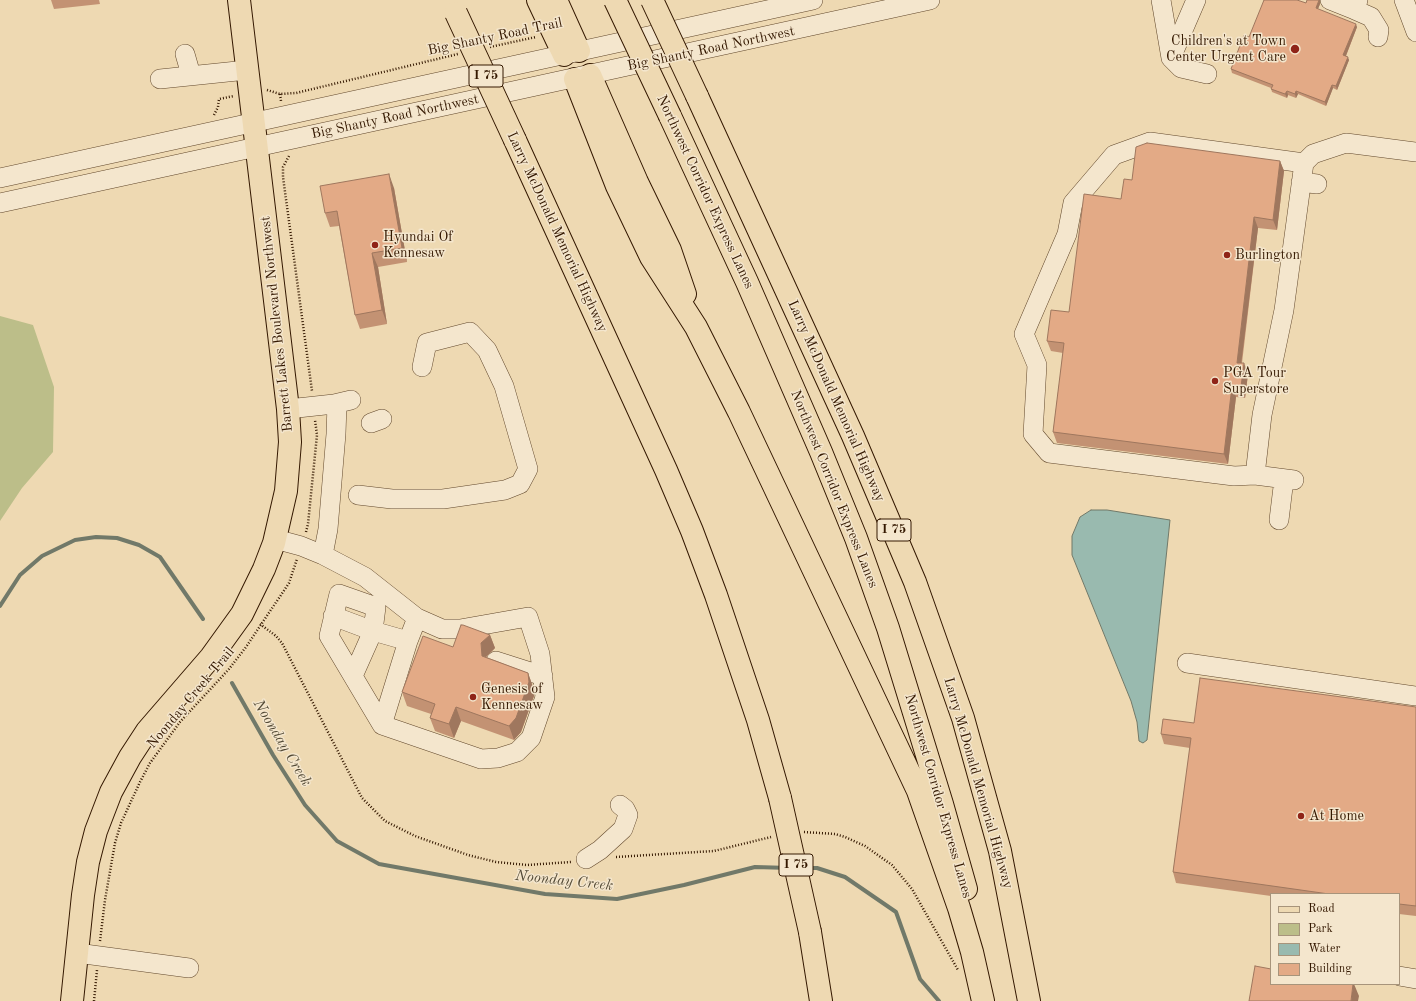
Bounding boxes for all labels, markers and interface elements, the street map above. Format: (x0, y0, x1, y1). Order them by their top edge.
street label: Big Shanty Road Trail (426, 15, 564, 59)
street label: Big Shanty Road Northwest (626, 23, 796, 75)
place label: Children's at Town Center Urgent Care (1166, 33, 1286, 66)
marker: Children's at Town Center Urgent Care (1289, 43, 1301, 55)
road number: I 75 (469, 65, 503, 87)
street label: Big Shanty Road Northwest (310, 91, 480, 143)
street label: Northwest Corridor Express Lanes (653, 92, 757, 292)
street label: Larry McDonald Memorial Highway (503, 129, 611, 335)
street label: Barrett Lakes Boulevard Northwest (257, 215, 297, 433)
place label: Hyundai Of Kennesaw (383, 229, 453, 262)
marker: Hyundai Of Kennesaw (370, 240, 380, 250)
place label: Burlington (1235, 247, 1300, 263)
marker: Burlington (1222, 250, 1232, 260)
street label: Larry McDonald Memorial Highway (784, 297, 888, 505)
place label: PGA Tour Superstore (1223, 365, 1289, 398)
marker: PGA Tour Superstore (1210, 376, 1220, 386)
street label: Northwest Corridor Express Lanes (787, 388, 881, 590)
road number: I 75 (877, 519, 911, 541)
street label: Noonday Creek Trail (144, 644, 238, 752)
street label: Larry McDonald Memorial Highway (940, 675, 1016, 891)
place label: Genesis of Kennesaw (481, 681, 543, 714)
marker: Genesis of Kennesaw (468, 692, 478, 702)
street label: Northwest Corridor Express Lanes (901, 692, 975, 900)
water label: Noonday Creek (249, 696, 315, 790)
place label: At Home (1309, 808, 1364, 824)
marker: At Home (1296, 811, 1306, 821)
road number: I 75 (779, 854, 813, 876)
water label: Noonday Creek (514, 867, 614, 895)
legend (1270, 893, 1400, 985)
text: Road (1308, 903, 1335, 915)
text: Park (1308, 923, 1333, 935)
text: Water (1308, 943, 1340, 955)
text: Building (1308, 963, 1352, 975)

